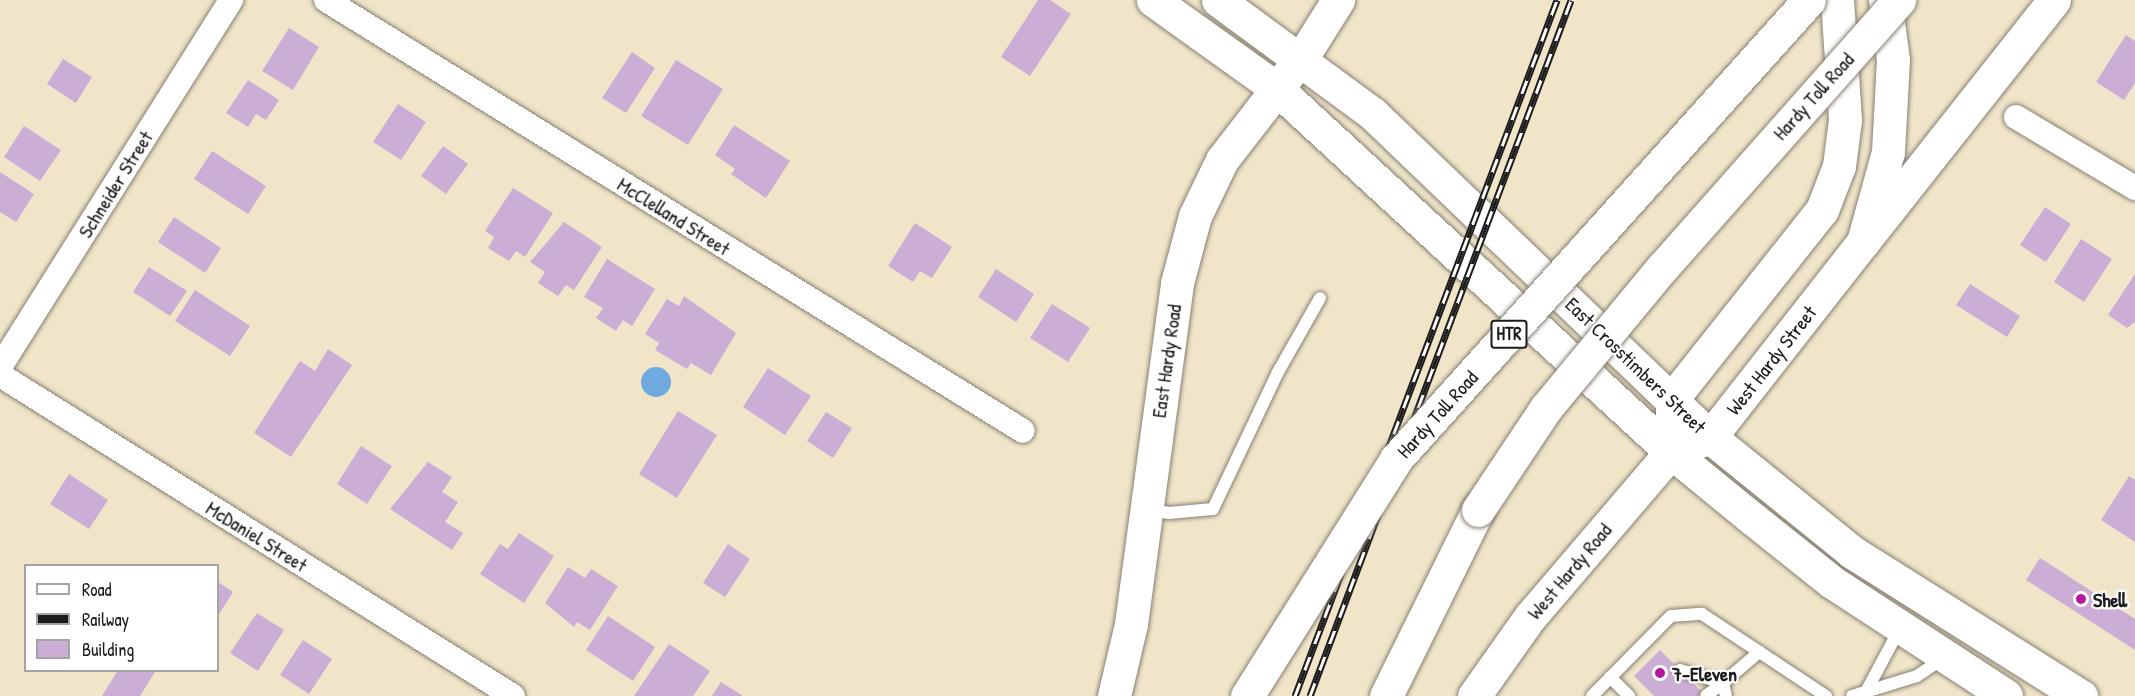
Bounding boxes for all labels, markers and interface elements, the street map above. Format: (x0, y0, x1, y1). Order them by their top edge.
street label: Hardy Toll Road (1768, 47, 1858, 145)
street label: Schneider Street (73, 126, 157, 242)
street label: McClelland Street (613, 172, 735, 260)
street label: East Crosstimbers Street (1561, 292, 1711, 438)
street label: West Hardy Street (1721, 301, 1821, 419)
street label: East Hardy Road (1146, 303, 1186, 419)
road number: HTR (1490, 319, 1528, 349)
street label: Hardy Toll Road (1392, 365, 1482, 463)
street label: McDaniel Street (202, 495, 312, 577)
street label: West Hardy Road (1522, 518, 1616, 624)
legend (24, 564, 219, 672)
text: Road (82, 577, 112, 602)
place label: Shell (2093, 587, 2127, 611)
marker: Shell (2074, 592, 2088, 606)
text: Railway (82, 607, 129, 632)
text: Building (82, 637, 134, 662)
place label: 7-Eleven (1672, 661, 1737, 685)
marker: 7-Eleven (1653, 666, 1667, 680)

